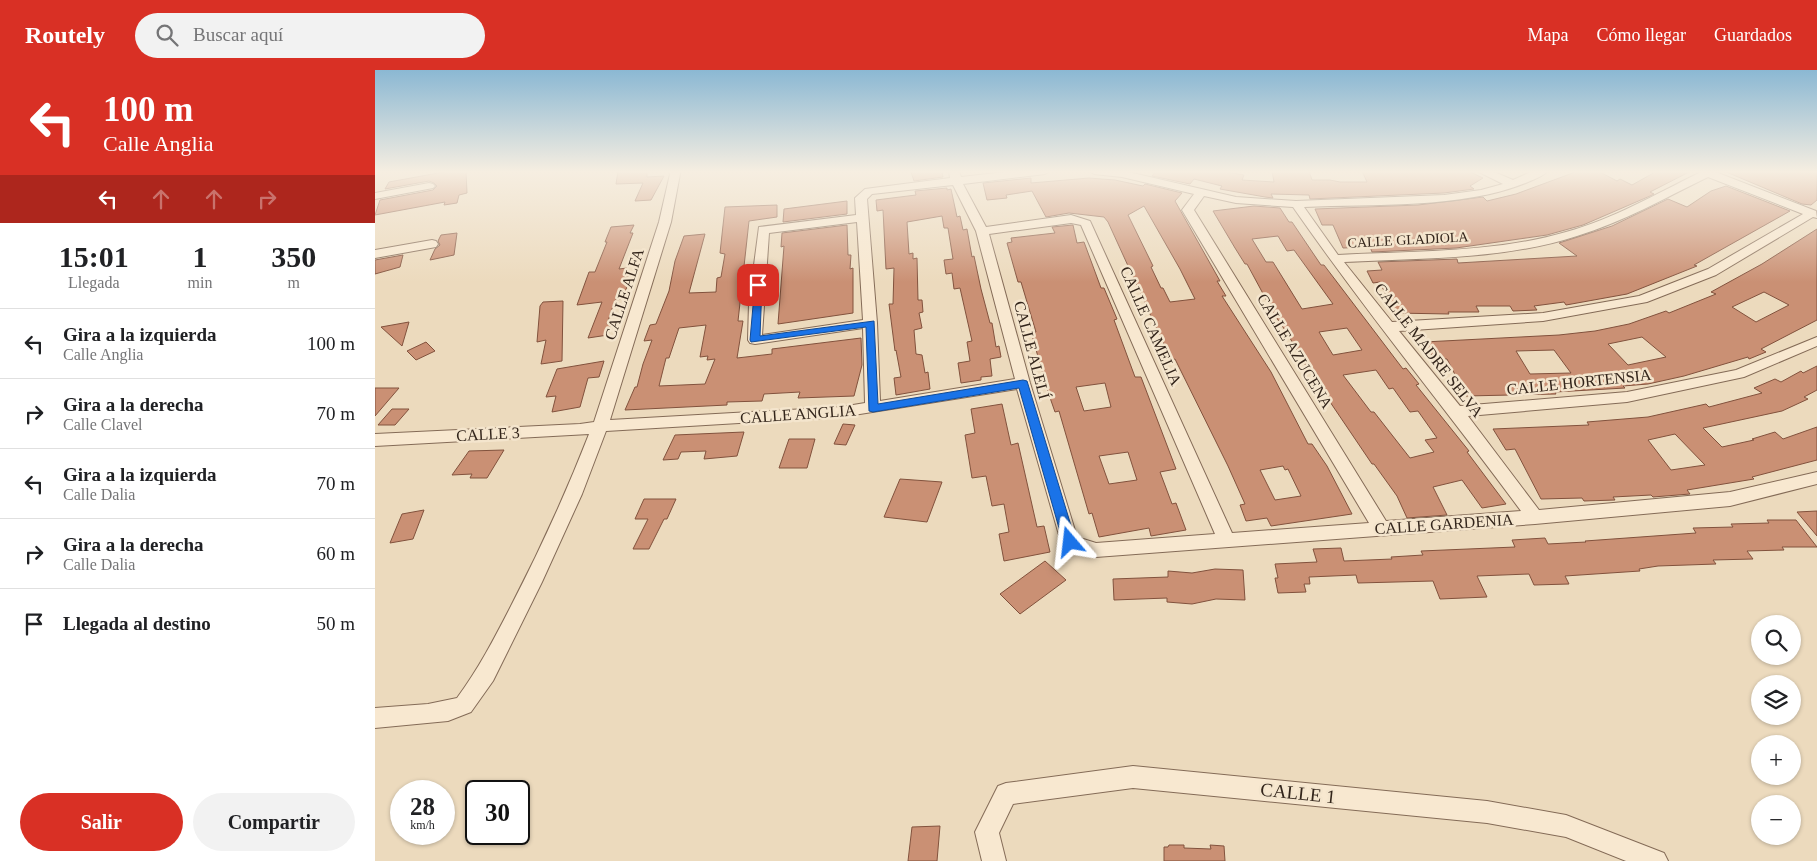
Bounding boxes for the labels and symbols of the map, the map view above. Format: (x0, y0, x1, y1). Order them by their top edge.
street label: CALLE GLADIOLA (1347, 229, 1470, 251)
street label: CALLE ALFA (601, 246, 647, 342)
pin (737, 264, 779, 306)
street label: CALLE CAMELIA (1117, 264, 1185, 389)
street label: CALLE MADRE SELVA (1371, 280, 1487, 421)
street label: CALLE AZUCENA (1254, 290, 1336, 412)
street label: CALLE ALELÍ (1011, 299, 1054, 401)
street label: CALLE HORTENSIA (1506, 366, 1653, 398)
street label: CALLE ANGLIA (740, 401, 857, 427)
street label: CALLE 3 (456, 424, 520, 444)
street label: CALLE GARDENIA (1374, 511, 1514, 537)
position arrow (1043, 515, 1095, 567)
street label: CALLE 1 (1259, 779, 1337, 807)
speed limit sign: 30 (465, 780, 530, 845)

